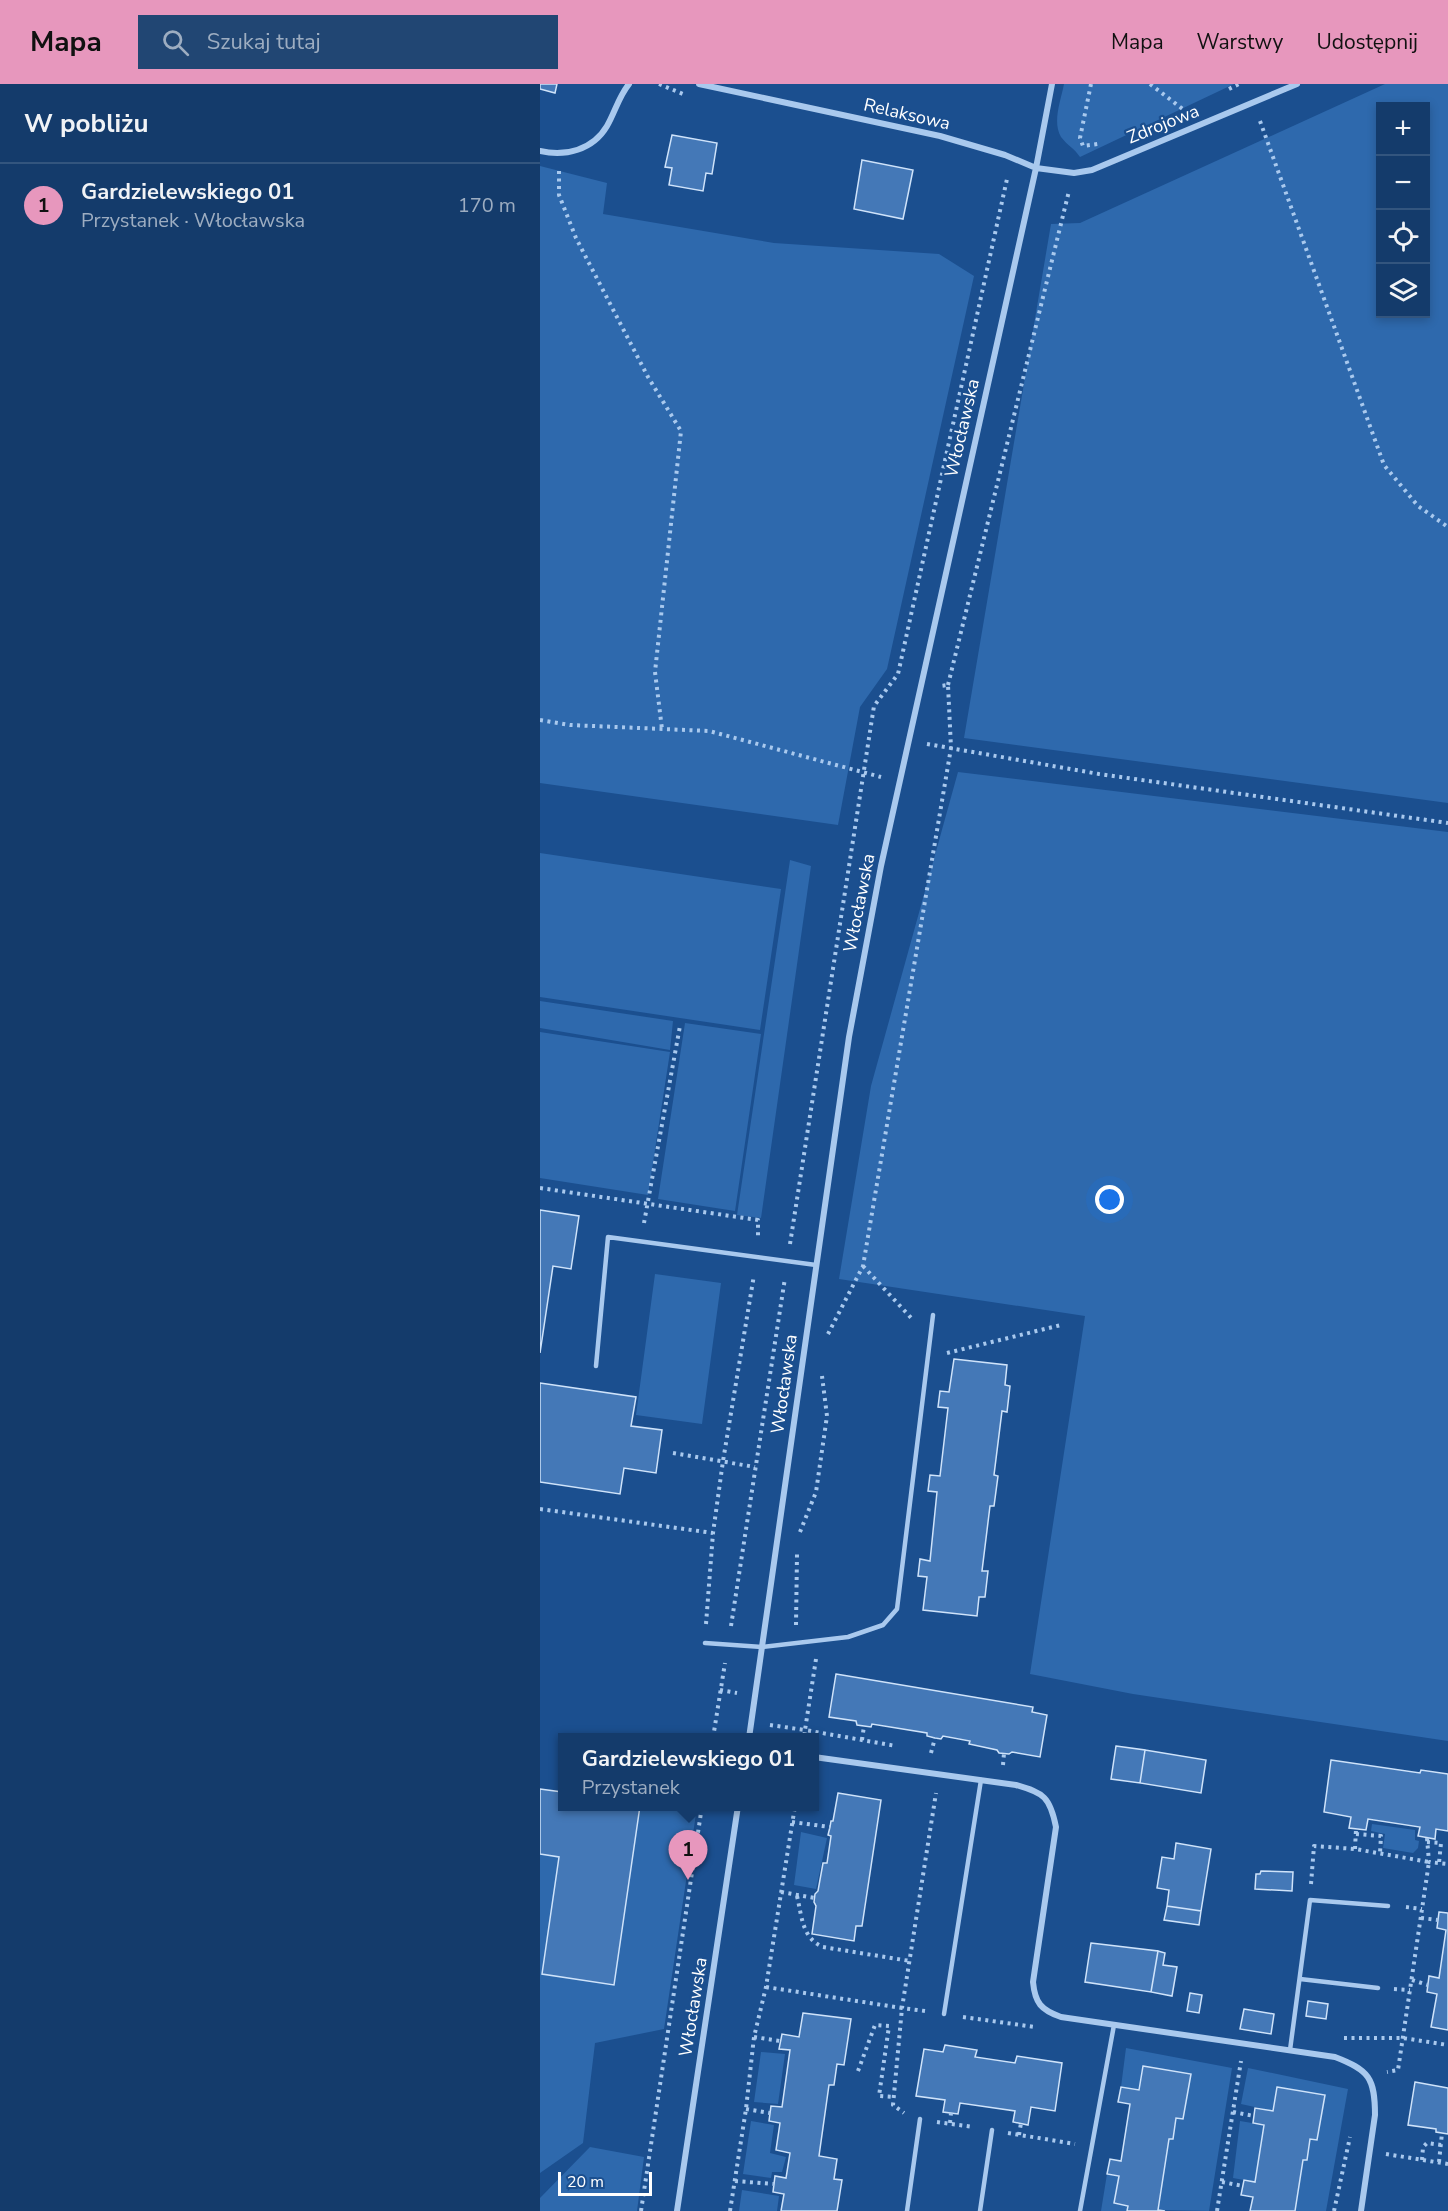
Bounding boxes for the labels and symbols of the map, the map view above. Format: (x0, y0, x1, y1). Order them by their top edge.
street label: Relaksowa (861, 92, 953, 136)
street label: Zdrojowa (1123, 99, 1203, 149)
street label: Włocławska (939, 376, 985, 480)
street label: Włocławska (838, 852, 880, 954)
your location (1095, 1185, 1124, 1214)
street label: Włocławska (765, 1333, 803, 1435)
pin: 1 (668, 1830, 708, 1880)
street label: Włocławska (673, 1956, 713, 2058)
scale bar (558, 2169, 652, 2196)

